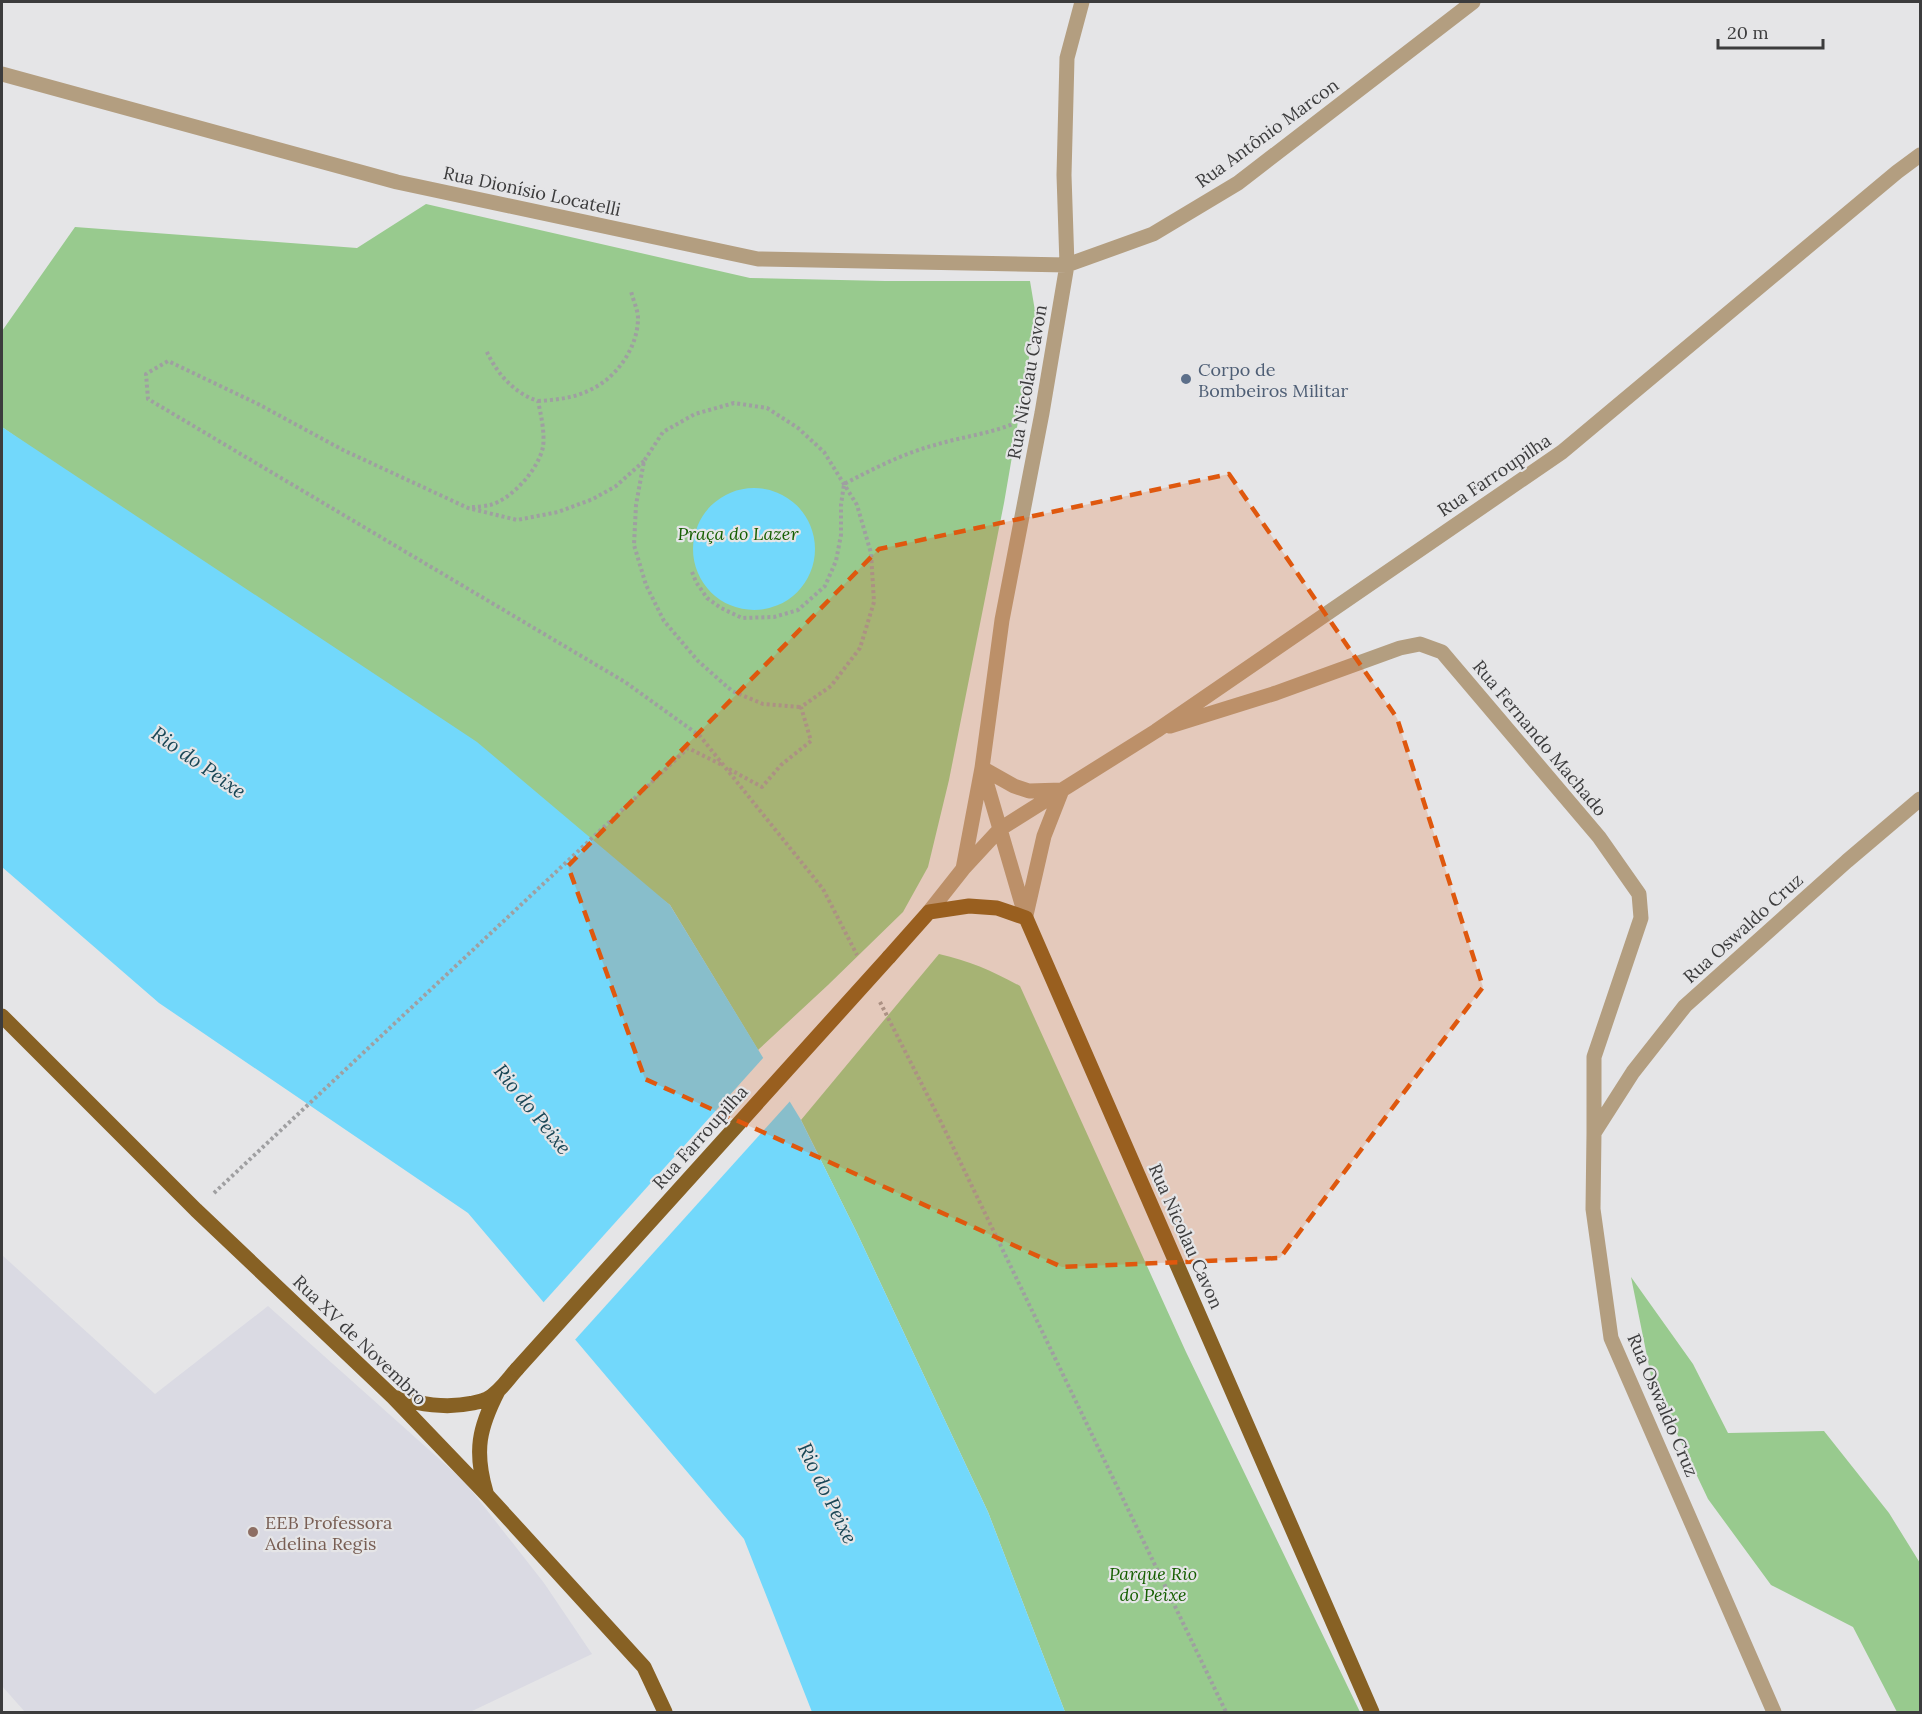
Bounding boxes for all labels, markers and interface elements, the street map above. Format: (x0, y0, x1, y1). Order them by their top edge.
scale bar (1718, 12, 1823, 50)
text: 20 m (1727, 21, 1769, 44)
street label: Rua Antônio Marcon (1191, 73, 1343, 193)
street label: Rua Dionísio Locatelli (441, 161, 623, 221)
street label: Rua Nicolau Cavon (1002, 303, 1052, 461)
place label: Corpo de Bombeiros Militar (1198, 358, 1348, 402)
marker: Corpo de Bombeiros Militar (1179, 372, 1193, 386)
street label: Rua Farroupilha (1433, 429, 1555, 521)
park label: Praça do Lazer (677, 522, 799, 545)
street label: Rua Fernando Machado (1468, 655, 1612, 821)
water label: Rio do Peixe (147, 720, 251, 804)
street label: Rua Oswaldo Cruz (1678, 868, 1808, 988)
water label: Rio do Peixe (489, 1059, 577, 1159)
street label: Rua Farroupilha (647, 1080, 753, 1194)
street label: Rua Nicolau Cavon (1144, 1160, 1228, 1312)
street label: Rua XV de Novembro (288, 1270, 432, 1410)
street label: Rua Oswaldo Cruz (1622, 1330, 1704, 1480)
water label: Rio do Peixe (793, 1438, 863, 1548)
place label: EEB Professora Adelina Regis (264, 1511, 392, 1555)
marker: EEB Professora Adelina Regis (246, 1525, 260, 1539)
park label: Parque Rio do Peixe (1109, 1562, 1197, 1606)

